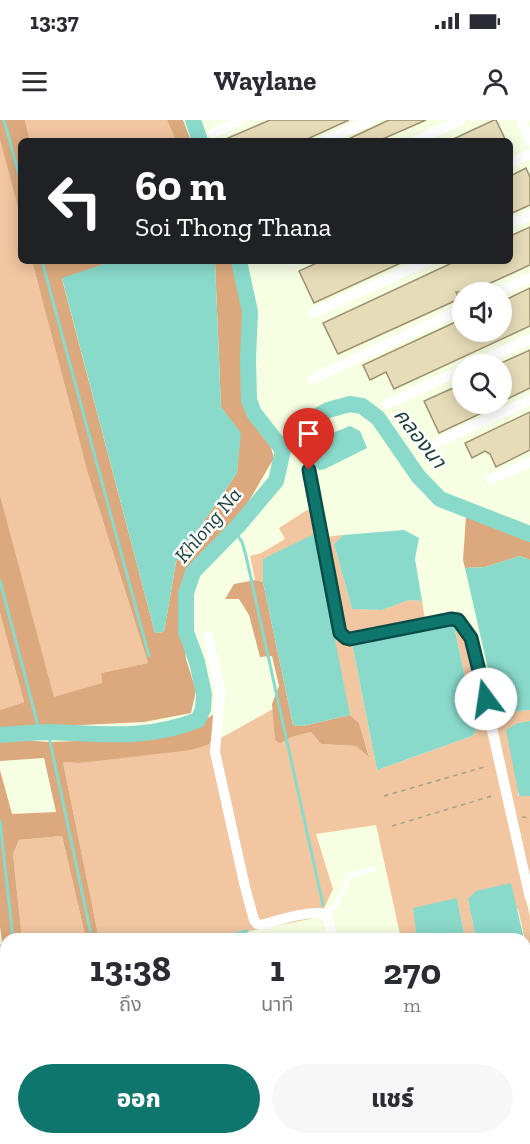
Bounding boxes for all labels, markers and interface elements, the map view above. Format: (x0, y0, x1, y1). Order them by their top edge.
text: 13:37 (30, 8, 79, 35)
icon: menu (18, 65, 51, 98)
text: Waylane (214, 65, 316, 97)
icon: person (479, 65, 512, 98)
text: 60 m (135, 160, 226, 211)
icon: left (36, 162, 114, 240)
text: Soi Thong Thana (135, 211, 331, 243)
map controls (452, 282, 512, 414)
button: sound (452, 282, 512, 342)
button: search (452, 354, 512, 414)
water label: คลองนา (389, 403, 453, 474)
pin (283, 408, 334, 470)
icon: arrive (292, 417, 325, 450)
water label: Khlong Na (169, 482, 246, 567)
position arrow (454, 667, 518, 731)
text: 13:38 (90, 947, 171, 990)
text: 1 (270, 947, 284, 990)
text: 270 (383, 950, 441, 993)
text: ถึง (119, 992, 142, 1016)
text: นาที (261, 992, 293, 1016)
text: m (404, 993, 421, 1017)
button: ออก (18, 1064, 260, 1133)
button: แชร์ (272, 1064, 513, 1133)

